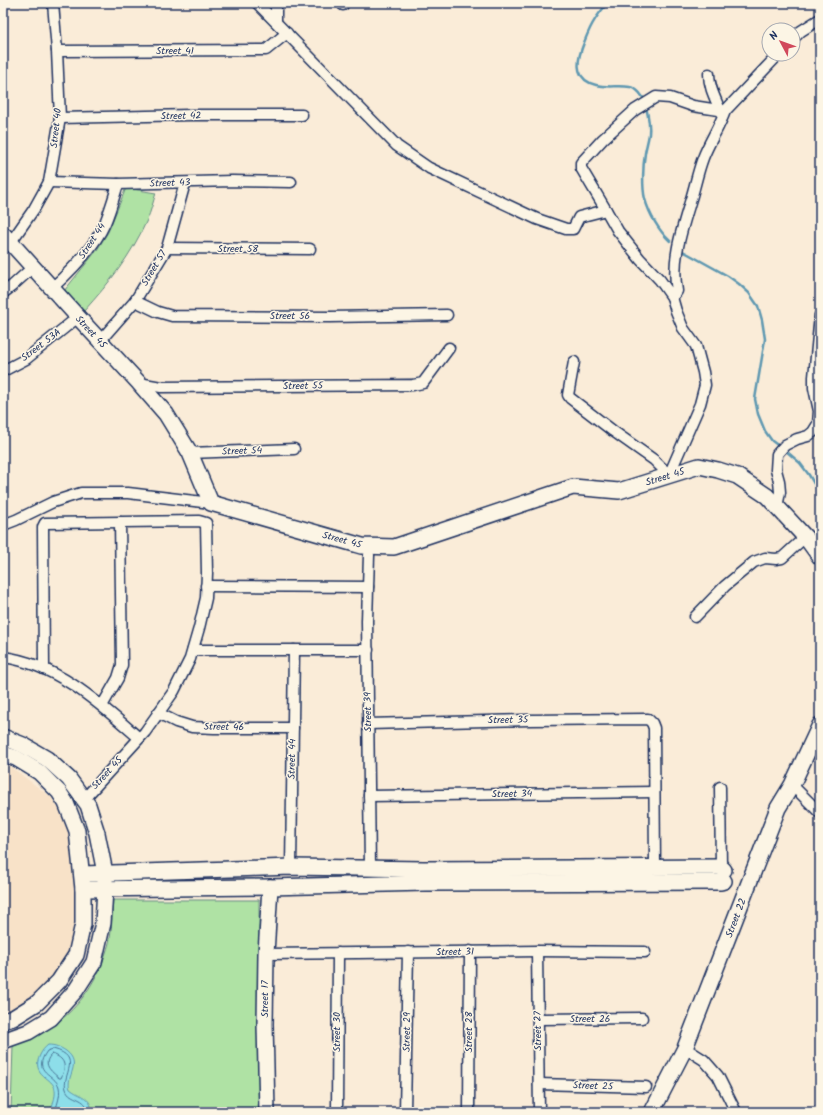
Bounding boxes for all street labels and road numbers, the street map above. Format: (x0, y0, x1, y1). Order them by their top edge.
street label: Street 41 (156, 43, 194, 59)
street label: Street 40 (46, 107, 66, 149)
street label: Street 42 (161, 108, 202, 124)
street label: Street 43 (149, 174, 191, 192)
street label: Street 44 (74, 219, 110, 262)
street label: Street 58 (218, 241, 259, 257)
street label: Street 57 (137, 247, 171, 289)
street label: Street 56 (270, 308, 310, 324)
street label: Street 45 (71, 312, 111, 353)
street label: Street 53A (18, 325, 64, 365)
street label: Street 55 (283, 378, 324, 394)
street label: Street 54 (222, 442, 263, 460)
street label: Street 45 (643, 463, 687, 491)
street label: Street 45 (320, 527, 364, 553)
street label: Street 39 (360, 692, 376, 732)
street label: Street 35 (488, 712, 529, 728)
street label: Street 46 (204, 719, 244, 735)
street label: Street 44 (284, 738, 300, 779)
street label: Street 45 (87, 752, 127, 793)
street label: Street 34 (492, 786, 533, 802)
street label: Street 22 (721, 896, 751, 940)
street label: Street 31 (436, 944, 474, 960)
street label: Street 17 (257, 980, 273, 1018)
street label: Street 28 (461, 1010, 477, 1053)
street label: Street 27 (530, 1011, 546, 1051)
street label: Street 26 (570, 1011, 610, 1027)
street label: Street 30 (329, 1012, 345, 1052)
street label: Street 29 (399, 1012, 415, 1052)
street label: Street 25 (572, 1077, 614, 1095)

